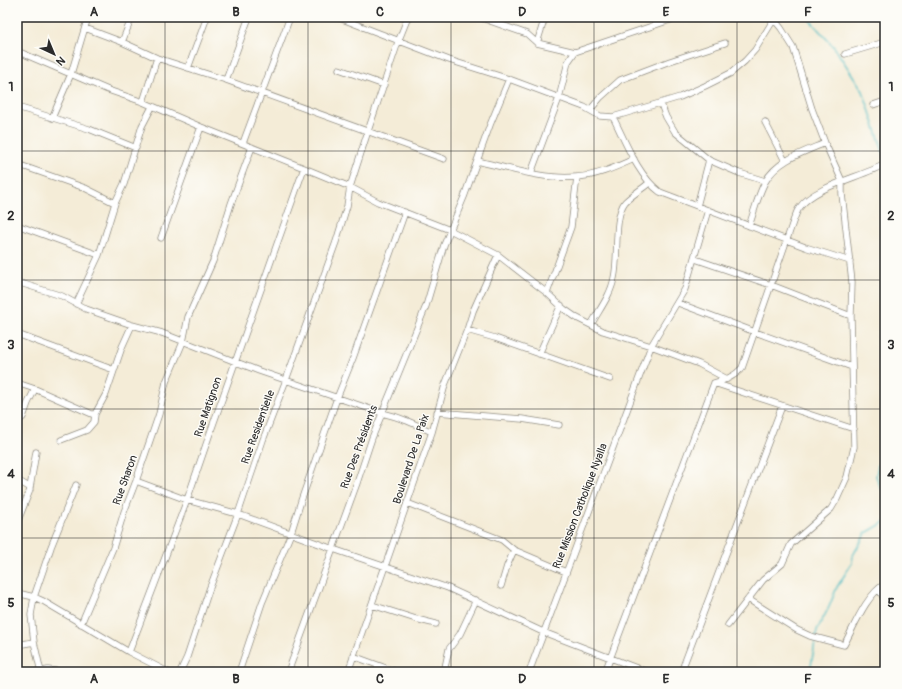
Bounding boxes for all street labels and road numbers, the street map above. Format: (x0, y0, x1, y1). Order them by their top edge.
street label: Rue Matignon (192, 375, 224, 439)
street label: Rue Residentielle (239, 388, 278, 466)
street label: Rue Des Présidents (338, 403, 380, 491)
street label: Boulevard De La Paix (390, 412, 432, 506)
street label: Rue Mission Catholique Nyalla (550, 441, 610, 571)
street label: Rue Sharon (110, 453, 140, 507)

